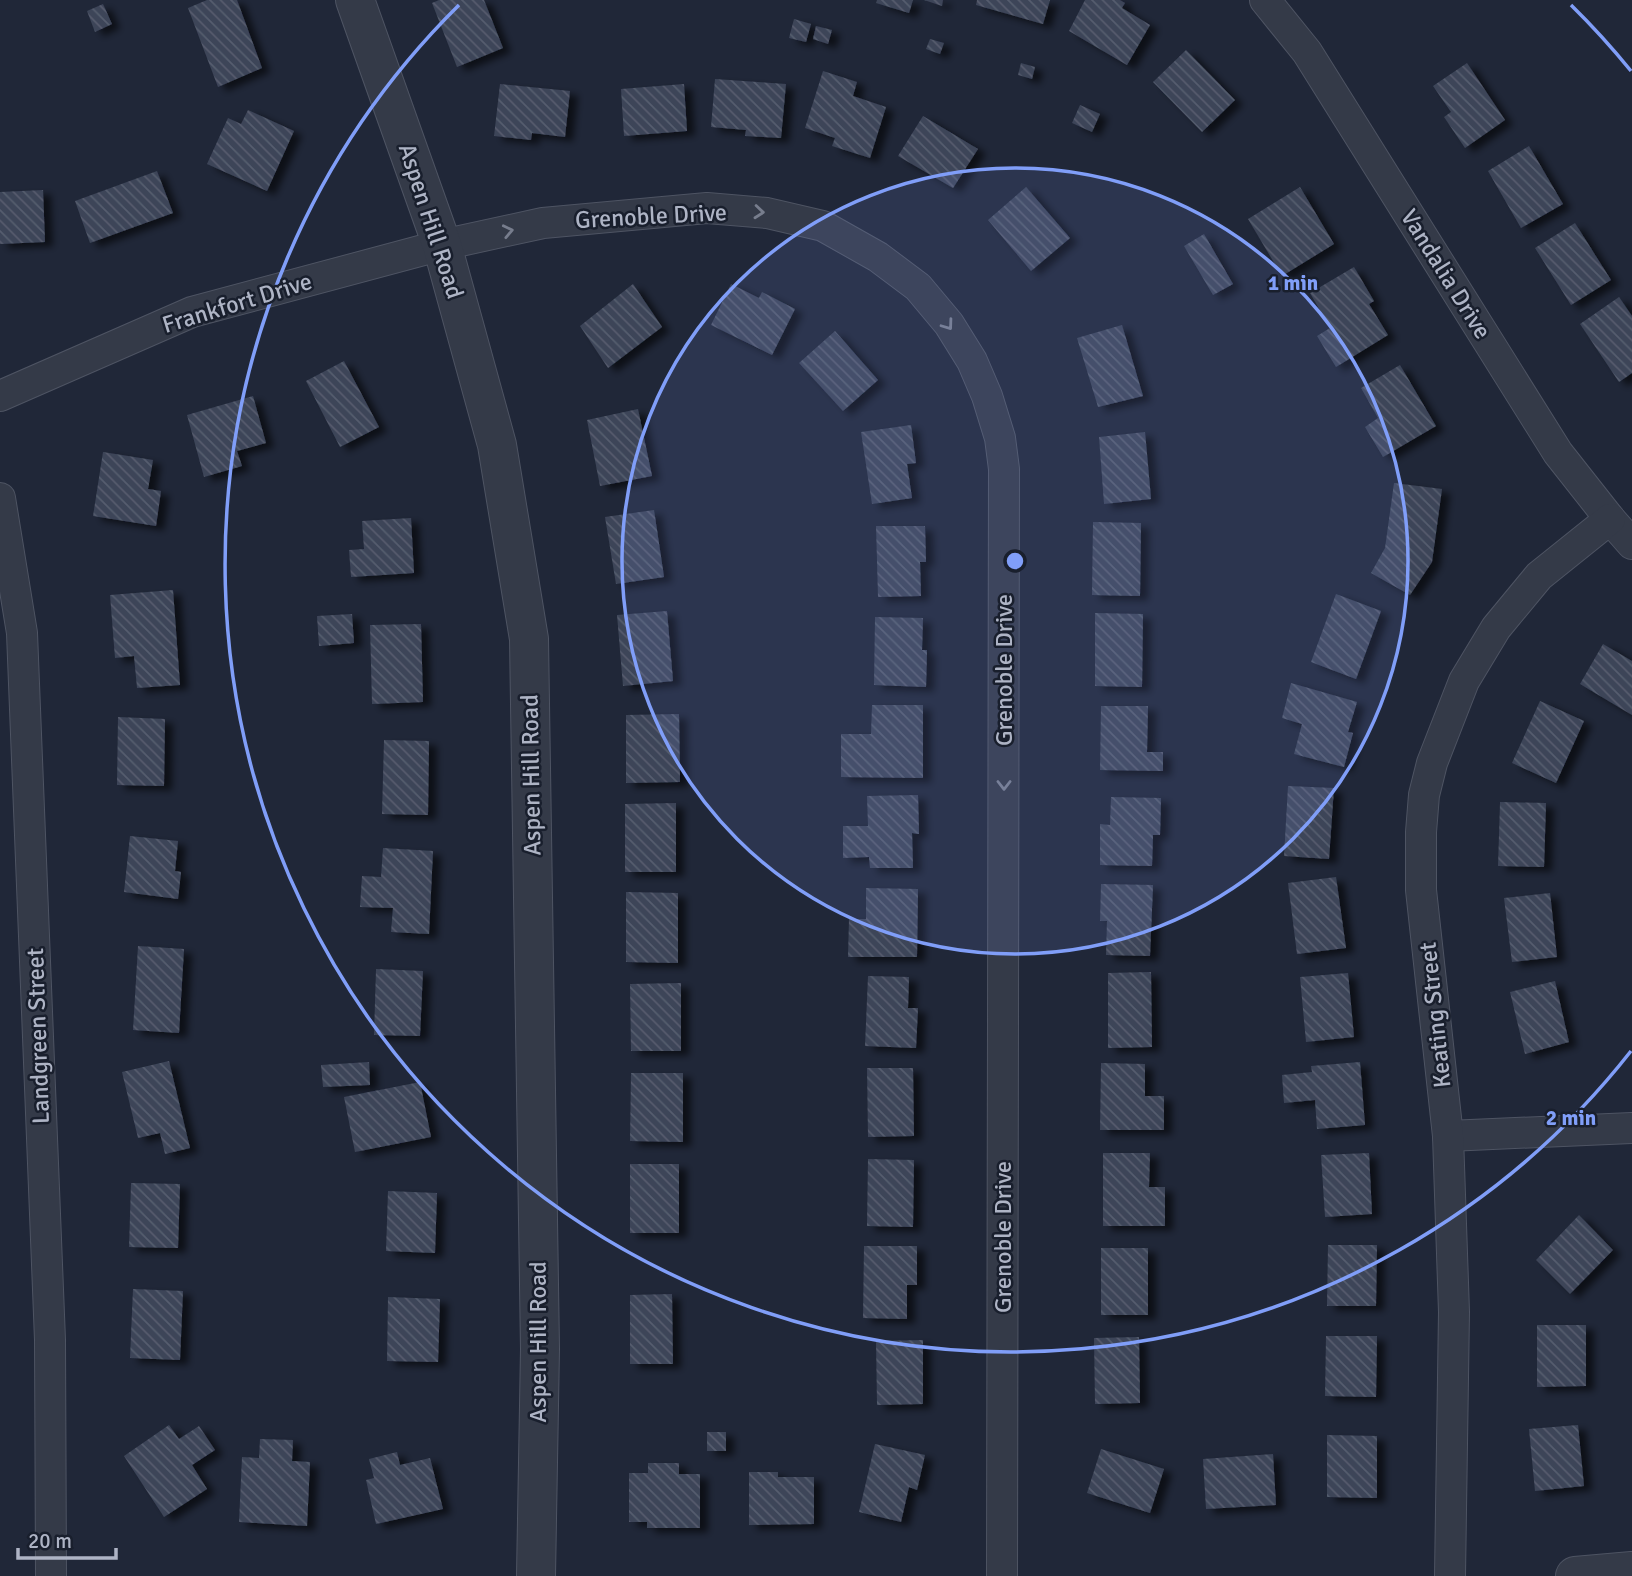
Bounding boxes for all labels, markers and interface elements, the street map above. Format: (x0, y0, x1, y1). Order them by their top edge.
street label: Aspen Hill Road (392, 140, 470, 302)
street label: Grenoble Drive (574, 197, 728, 235)
street label: Vandalia Drive (1394, 203, 1498, 345)
one-way arrow (753, 205, 765, 220)
one-way arrow (502, 224, 514, 239)
street label: Frankfort Drive (159, 266, 315, 340)
text: 1 min (1268, 270, 1318, 296)
one-way arrow (940, 317, 953, 330)
centre of rings (1003, 549, 1027, 573)
street label: Grenoble Drive (989, 594, 1019, 746)
street label: Aspen Hill Road (515, 694, 547, 856)
one-way arrow (996, 780, 1012, 791)
street label: Keating Street (1412, 941, 1458, 1089)
street label: Landgreen Street (20, 947, 56, 1125)
text: 2 min (1546, 1105, 1596, 1131)
street label: Grenoble Drive (988, 1161, 1018, 1313)
street label: Aspen Hill Road (523, 1261, 553, 1423)
scale bar (18, 1516, 116, 1560)
text: 20 m (28, 1528, 72, 1554)

